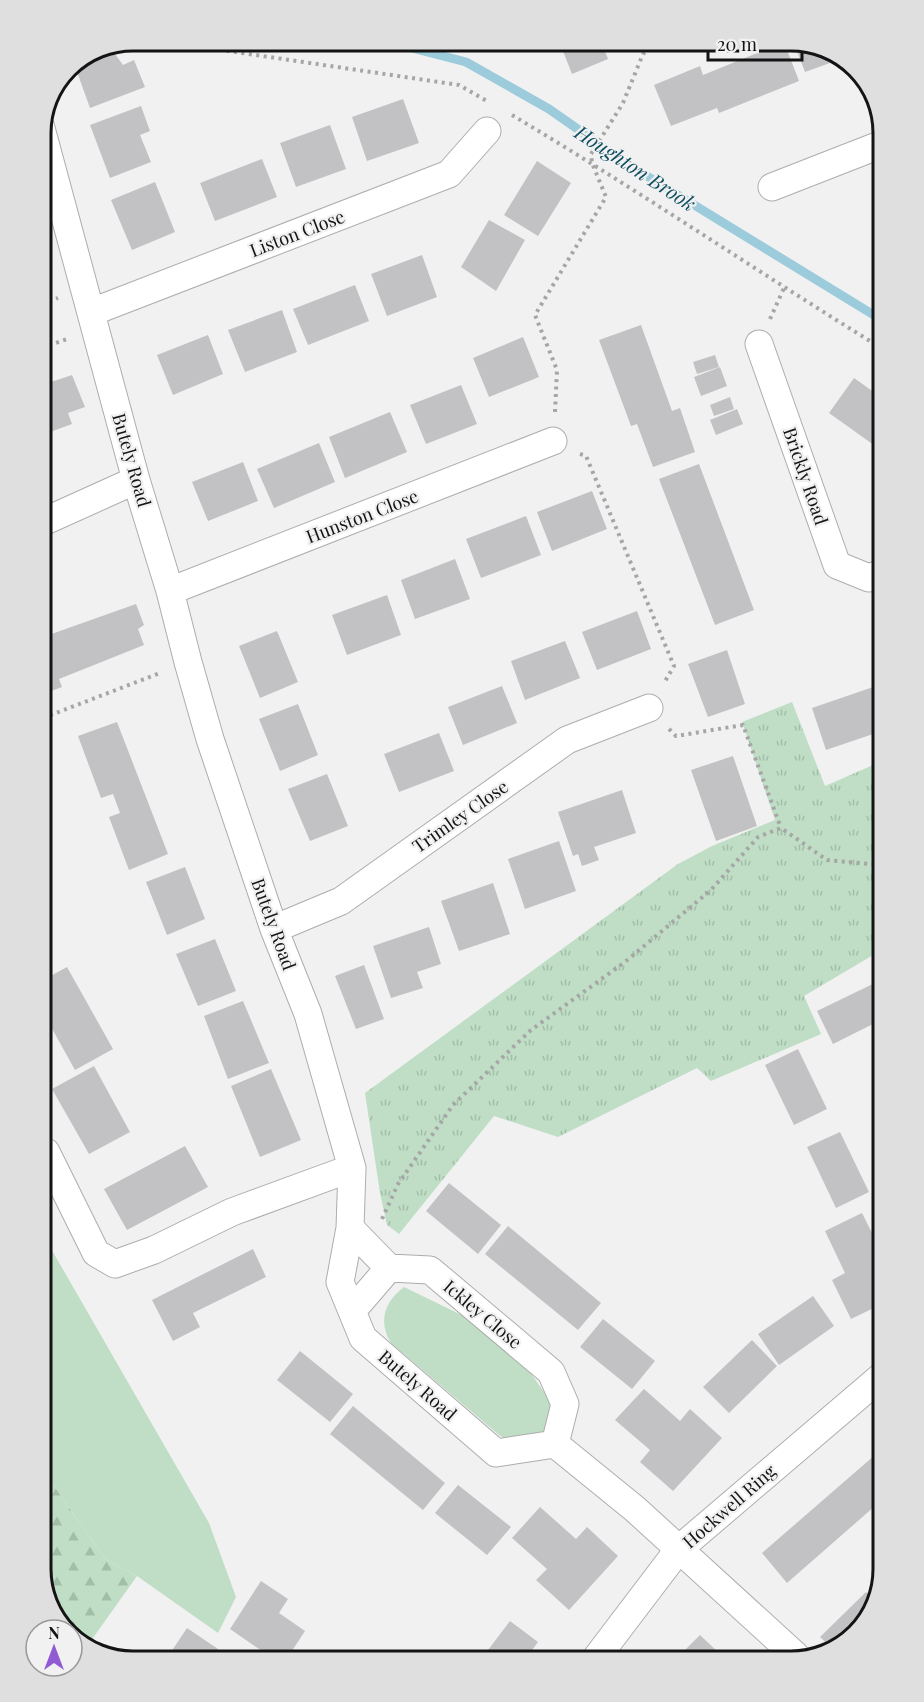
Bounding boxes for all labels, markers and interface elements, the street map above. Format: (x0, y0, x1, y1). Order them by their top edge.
scale bar (708, 24, 802, 62)
text: 20 m (717, 32, 757, 56)
water label: Houghton Brook (569, 117, 702, 216)
street label: Liston Close (246, 204, 348, 262)
street label: Butely Road (107, 410, 157, 510)
street label: Brickly Road (778, 424, 834, 528)
street label: Hunston Close (302, 484, 422, 548)
street label: Trimley Close (407, 774, 513, 858)
street label: Butely Road (246, 875, 302, 974)
street label: Ickley Close (439, 1274, 527, 1354)
street label: Butely Road (374, 1344, 463, 1426)
street label: Hockwell Ring (677, 1458, 781, 1553)
north arrow (24, 1618, 84, 1678)
text: N (48, 1622, 60, 1643)

